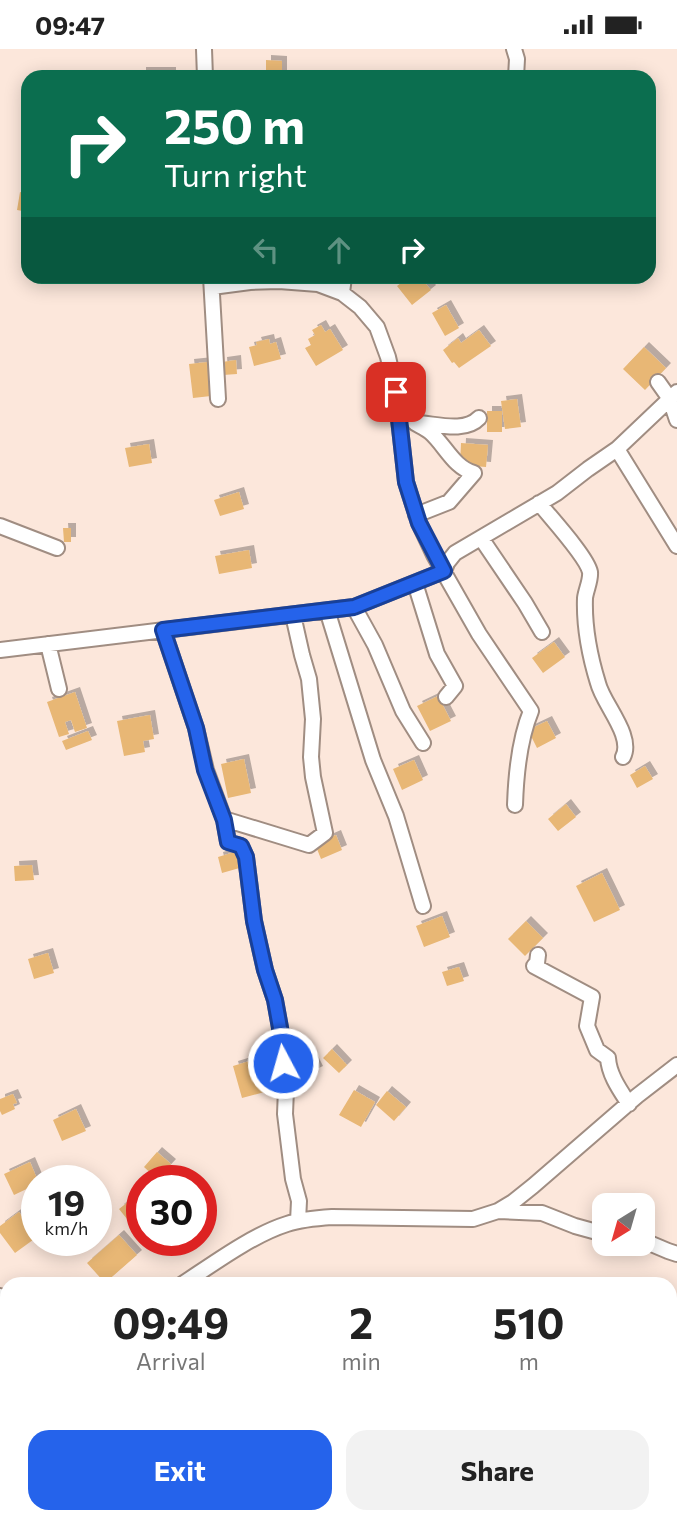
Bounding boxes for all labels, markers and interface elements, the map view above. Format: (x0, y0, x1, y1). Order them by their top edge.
text: 09:47 (35, 9, 105, 40)
text: 250 m (164, 94, 305, 154)
icon: right (49, 98, 140, 189)
text: Turn right (164, 154, 307, 194)
icon: left (247, 231, 285, 269)
icon: ahead (320, 231, 358, 269)
icon: right (393, 231, 431, 269)
pin (366, 362, 426, 422)
icon: arrive (377, 373, 415, 411)
position arrow (246, 1026, 320, 1100)
speed limit sign: 30 (126, 1165, 217, 1256)
text: 19 (48, 1180, 85, 1223)
north arrow (592, 1193, 654, 1257)
map controls (592, 1193, 655, 1256)
text: km/h (45, 1217, 88, 1239)
text: 09:49 (112, 1296, 229, 1348)
text: 2 (349, 1296, 373, 1348)
text: 510 (493, 1296, 565, 1348)
text: Arrival (136, 1347, 206, 1375)
text: min (342, 1347, 381, 1375)
text: m (519, 1347, 539, 1375)
button: Exit (28, 1430, 332, 1510)
button: Share (346, 1430, 649, 1510)

